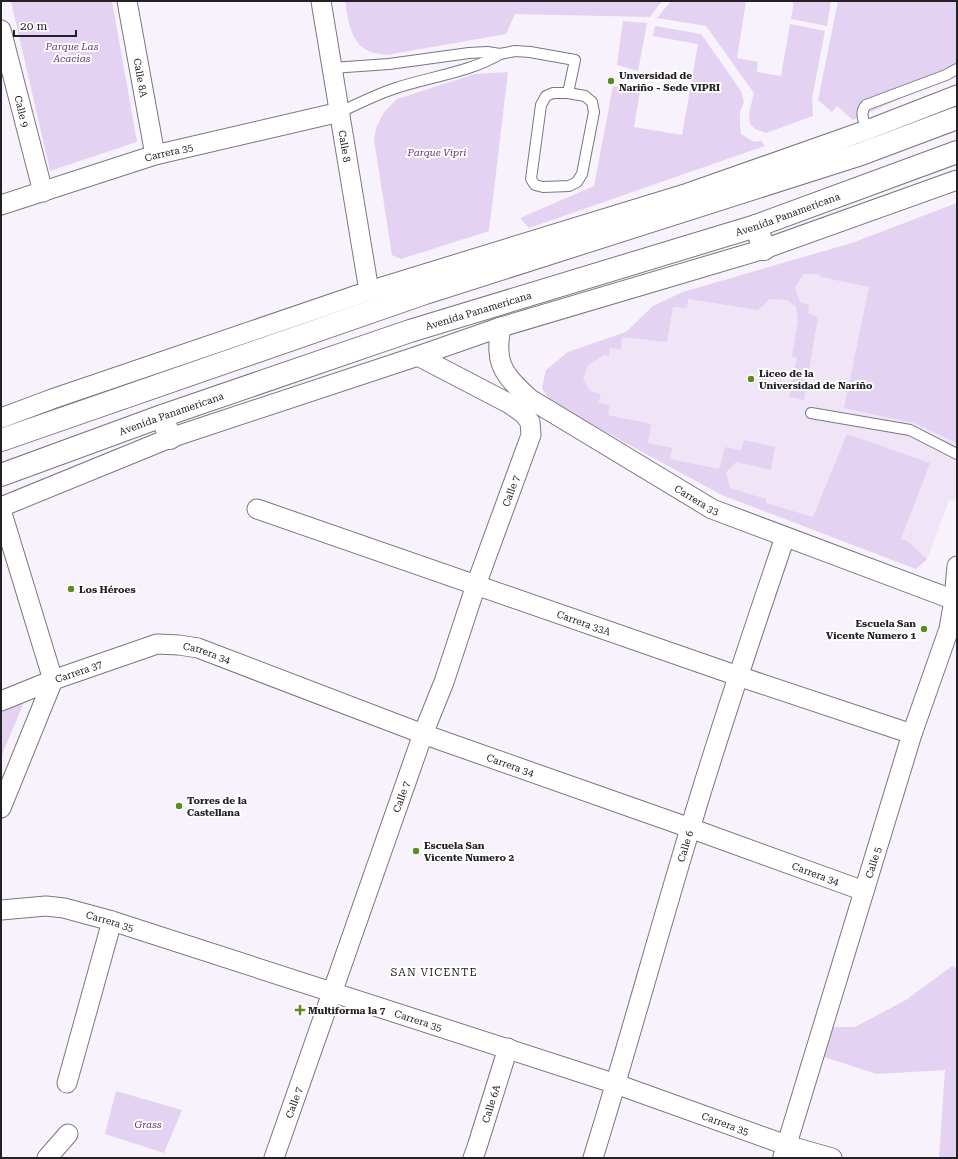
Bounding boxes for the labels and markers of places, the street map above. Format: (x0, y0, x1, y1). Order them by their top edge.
place label: Unversidad de Nariño - Sede VIPRI (619, 70, 720, 93)
marker: Unversidad de Nariño - Sede VIPRI (606, 76, 616, 86)
place label: Liceo de la Universidad de Nariño (759, 368, 873, 391)
marker: Liceo de la Universidad de Nariño (746, 374, 756, 384)
marker: Los Héroes (66, 584, 76, 594)
place label: Los Héroes (79, 584, 136, 595)
place label: Escuela San Vicente Numero 1 (826, 618, 916, 641)
marker: Escuela San Vicente Numero 1 (919, 624, 929, 634)
place label: Torres de la Castellana (187, 795, 247, 818)
marker: Torres de la Castellana (174, 801, 184, 811)
place label: Escuela San Vicente Numero 2 (424, 840, 514, 863)
marker: Escuela San Vicente Numero 2 (411, 846, 421, 856)
marker: Multiforma la 7 (295, 1005, 305, 1015)
place label: Multiforma la 7 (308, 1005, 386, 1016)

